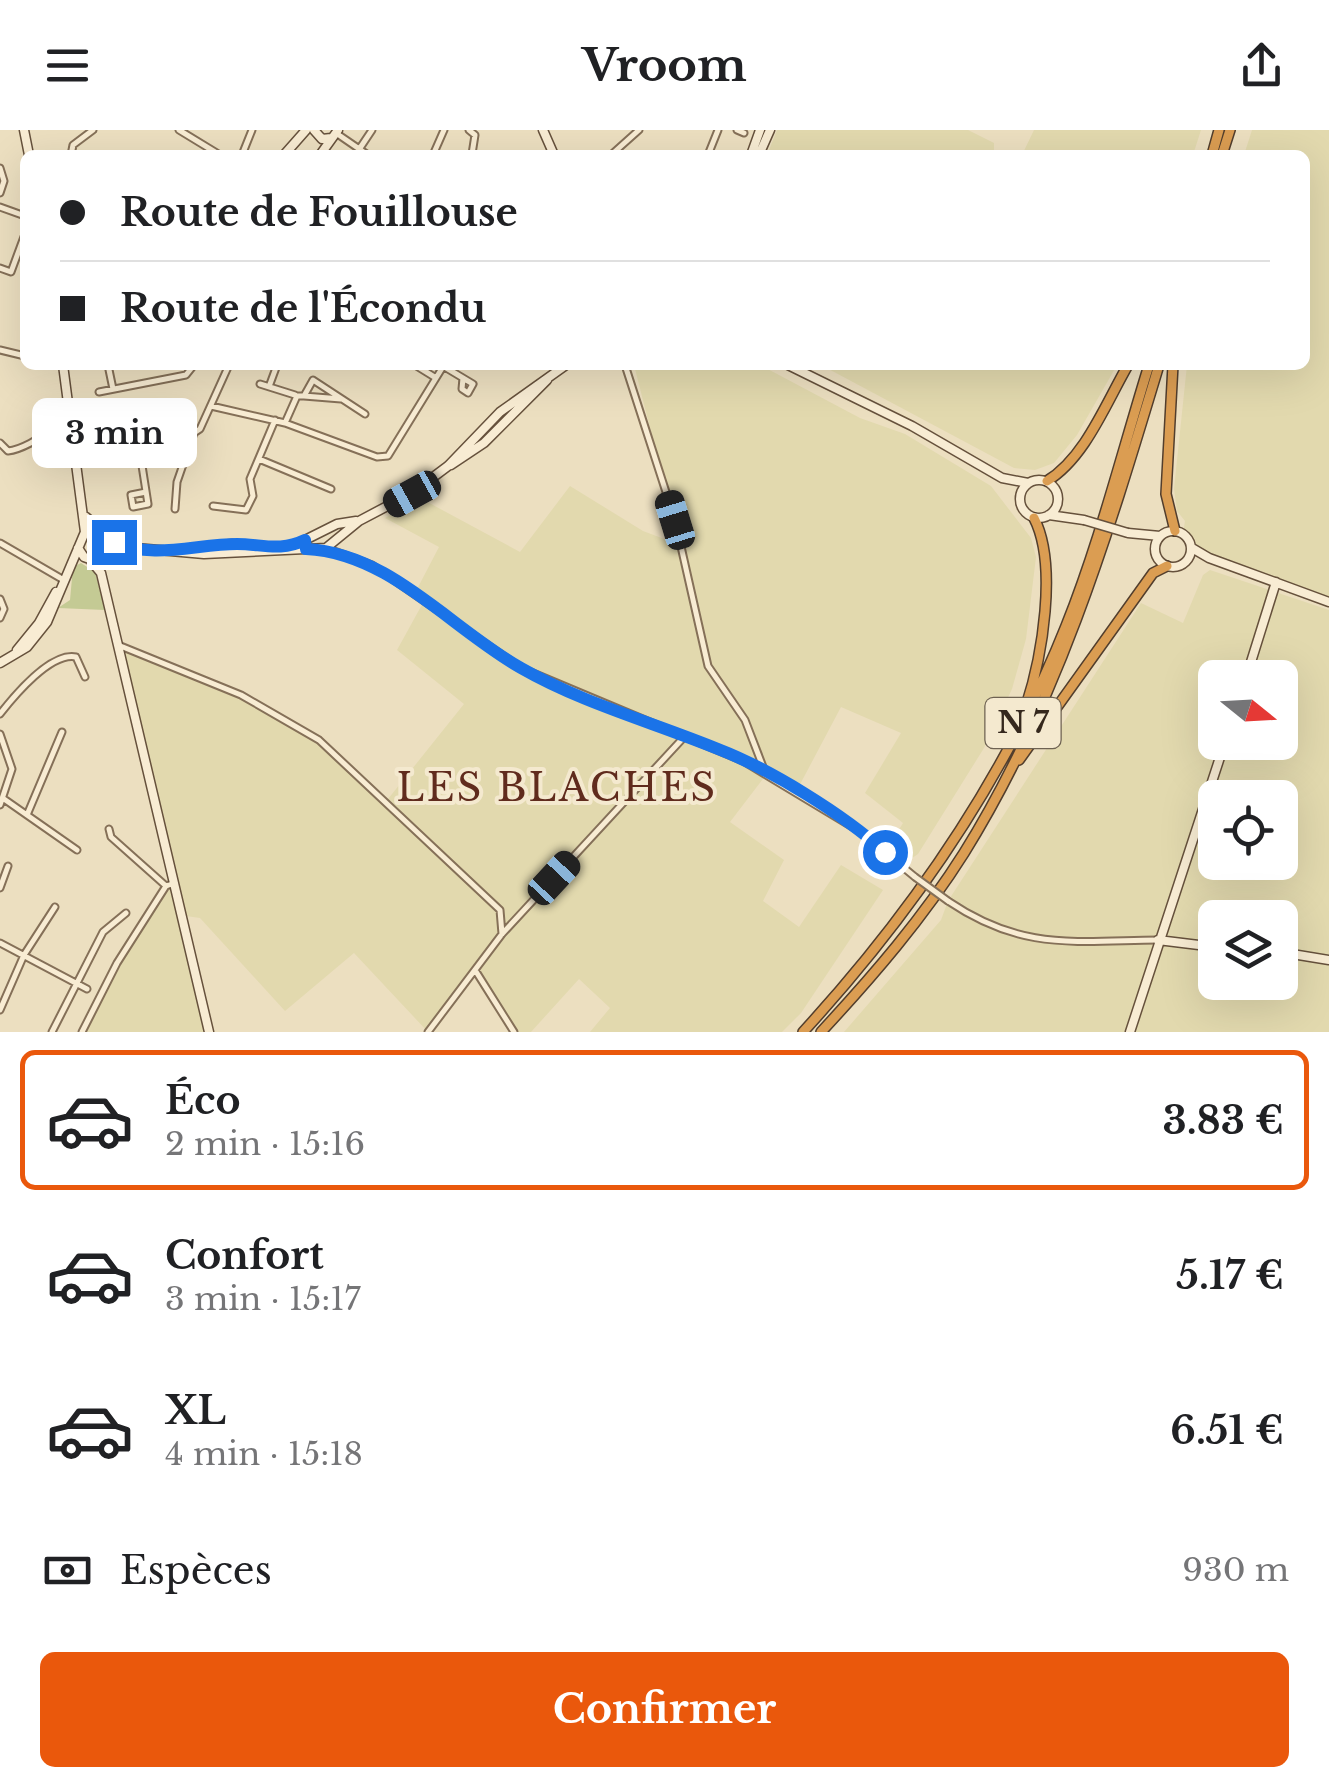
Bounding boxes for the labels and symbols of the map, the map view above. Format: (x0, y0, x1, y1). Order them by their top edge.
callout: 3 min (32, 397, 196, 467)
car (378, 466, 446, 522)
car (652, 487, 698, 553)
route end (92, 520, 137, 565)
north arrow (1198, 660, 1298, 760)
road number: N 7 (986, 698, 1060, 748)
district label: LES BLACHES (397, 764, 717, 811)
route start (863, 830, 908, 875)
car (523, 846, 585, 910)

